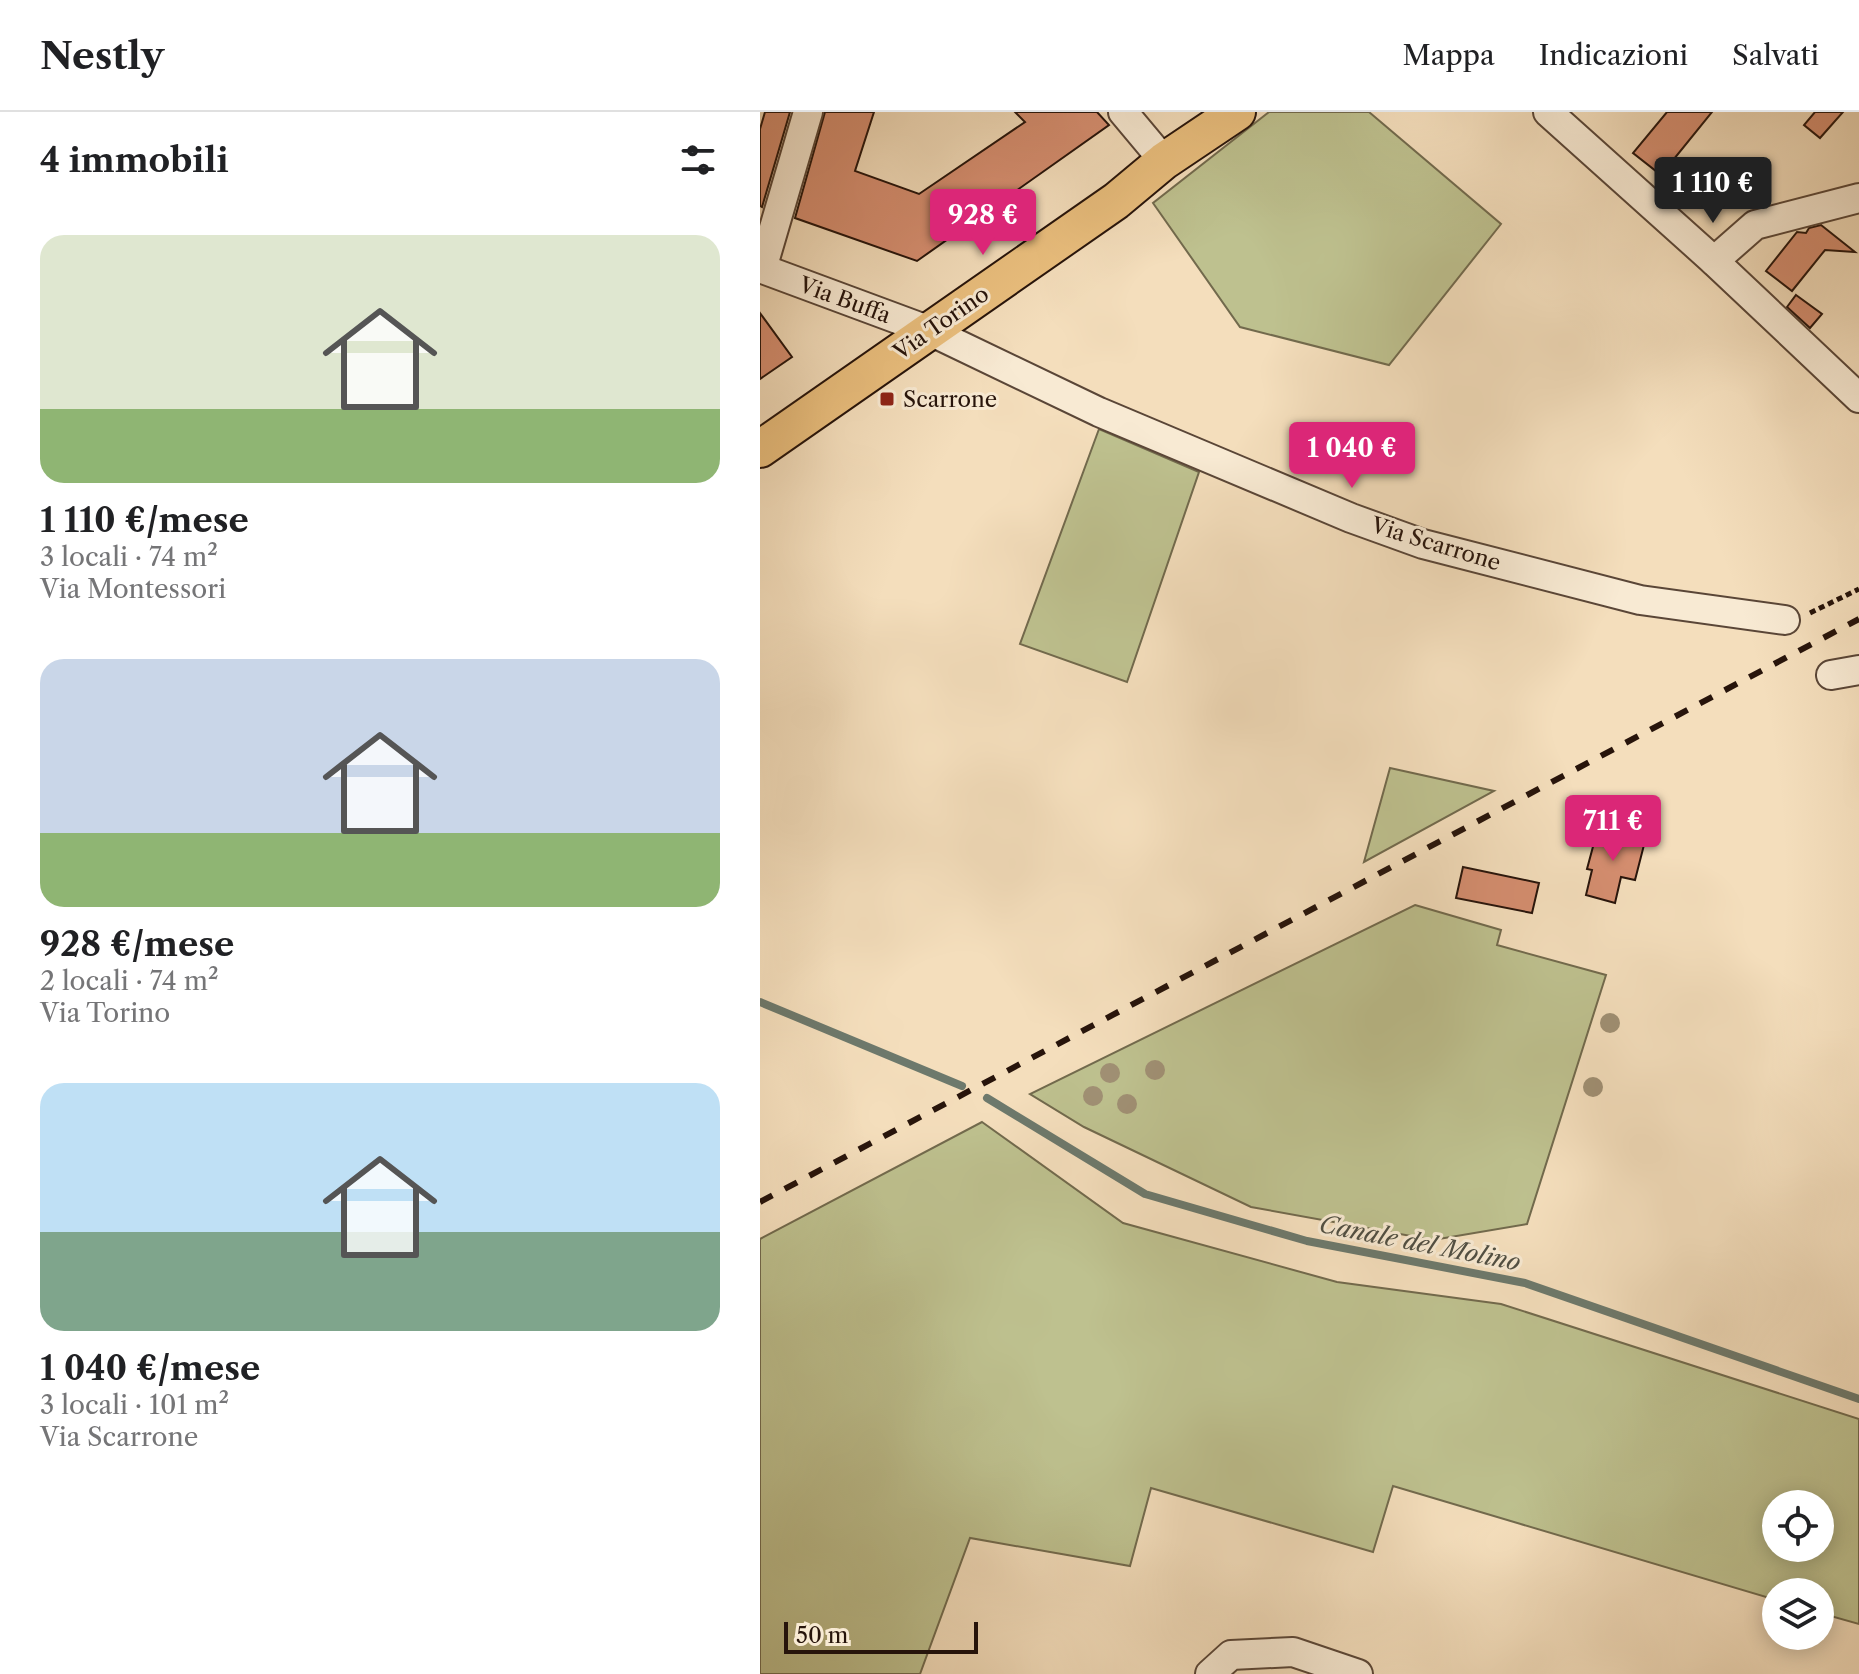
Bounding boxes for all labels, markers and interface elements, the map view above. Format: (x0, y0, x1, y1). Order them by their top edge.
text: Nestly (40, 32, 164, 79)
text: Mappa (1403, 38, 1495, 72)
text: Indicazioni (1539, 38, 1688, 72)
text: Salvati (1732, 38, 1819, 72)
icon: filters (676, 138, 720, 182)
text: 4 immobili (40, 139, 229, 181)
pin: 1 110 € (1639, 157, 1787, 225)
text: 1 110 € (1673, 167, 1754, 199)
pin: 928 € (927, 189, 1039, 257)
text: 928 € (948, 199, 1018, 231)
street label: Via Buffa (795, 271, 895, 329)
street label: Via Torino (887, 280, 994, 366)
icon: home (308, 287, 452, 431)
place label: Scarrone (903, 386, 997, 413)
marker: Scarrone (878, 390, 896, 408)
pin: 1 040 € (1278, 422, 1426, 490)
text: 1 040 € (1307, 432, 1397, 464)
text: 1 110 €/mese (40, 499, 249, 541)
street label: Via Scarrone (1367, 511, 1504, 576)
text: 3 locali · 74 m² (40, 541, 218, 573)
text: Via Montessori (40, 573, 226, 605)
icon: home (308, 711, 452, 855)
pin: 711 € (1557, 795, 1669, 863)
text: 711 € (1583, 805, 1643, 837)
text: 928 €/mese (40, 923, 234, 965)
text: 2 locali · 74 m² (40, 965, 219, 997)
text: Via Torino (40, 997, 170, 1029)
icon: home (308, 1135, 452, 1279)
water label: Canale del Molino (1317, 1209, 1523, 1277)
text: 1 040 €/mese (40, 1347, 260, 1389)
text: 3 locali · 101 m² (40, 1389, 229, 1421)
text: Via Scarrone (40, 1421, 198, 1453)
map controls (1762, 1490, 1834, 1650)
button: locate (1762, 1490, 1834, 1562)
button: layers (1762, 1578, 1834, 1650)
scale bar (784, 1618, 978, 1654)
text: 50 m (796, 1622, 848, 1649)

